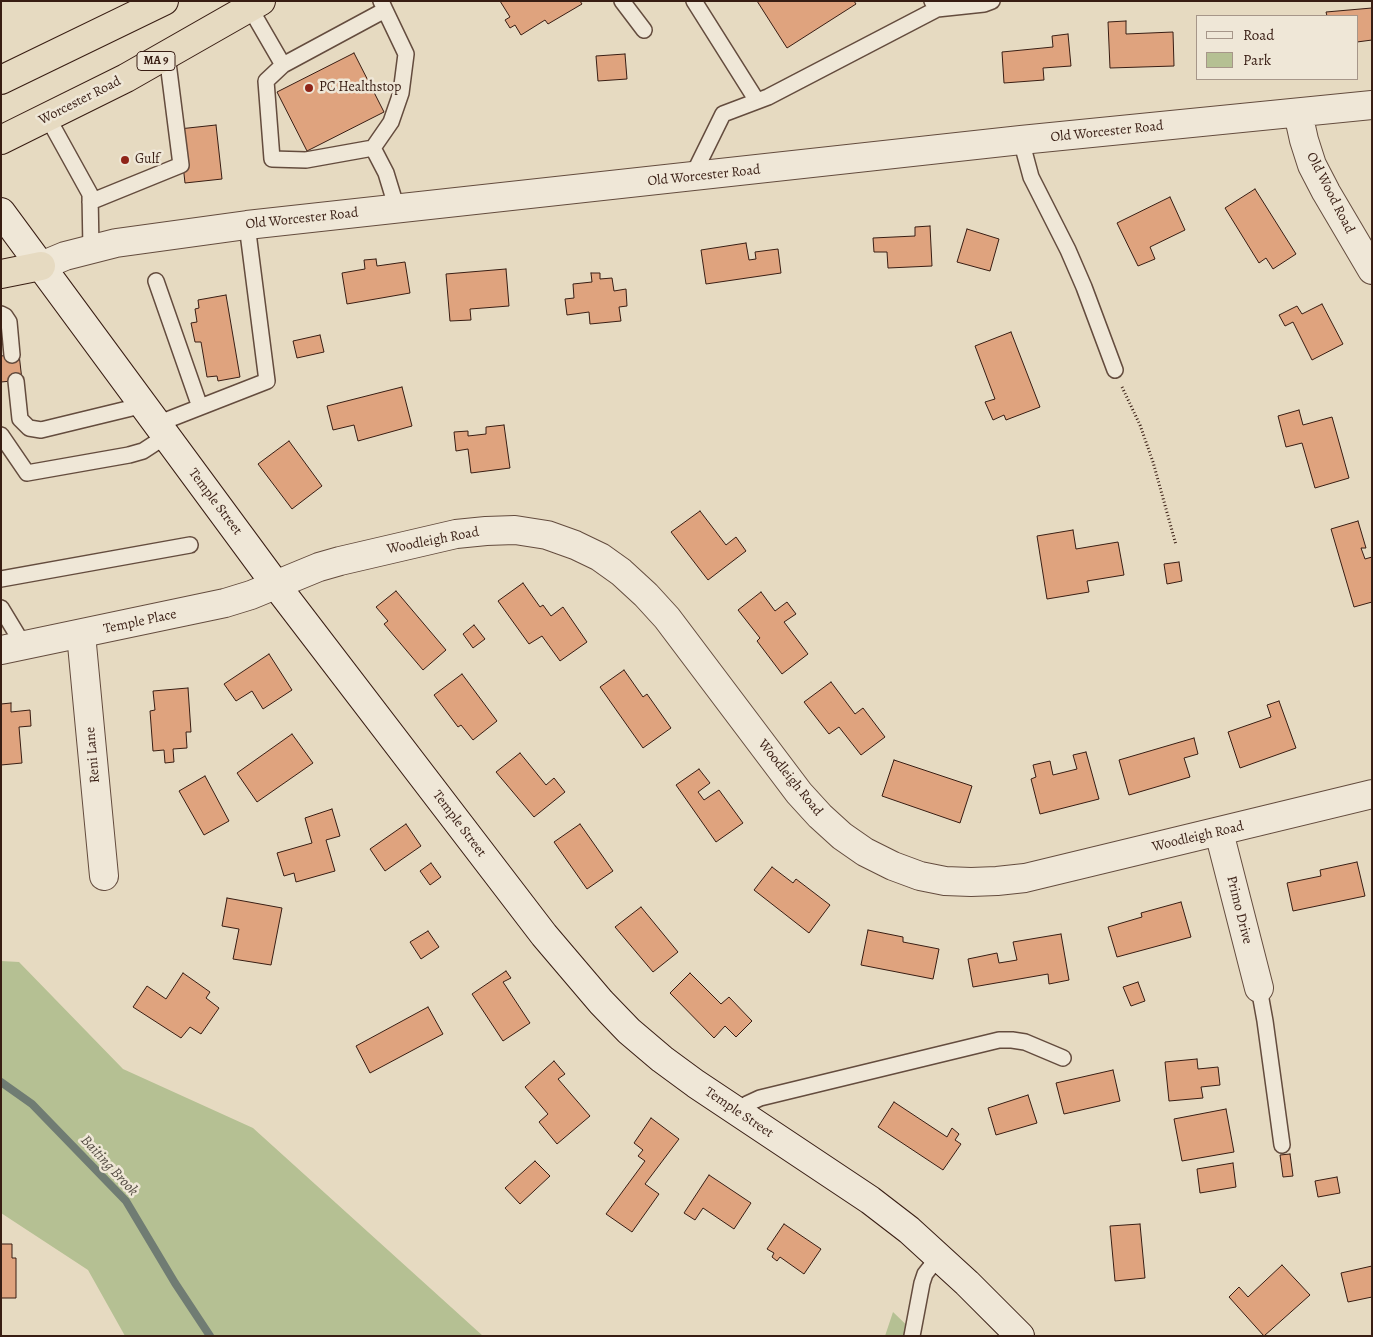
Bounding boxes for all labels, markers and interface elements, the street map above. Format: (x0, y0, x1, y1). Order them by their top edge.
legend (1196, 15, 1358, 80)
text: Road (1243, 25, 1274, 45)
text: Park (1243, 50, 1271, 70)
road number: MA 9 (137, 51, 175, 70)
street label: Worcester Road (36, 73, 124, 129)
place label: PC Healthstop (319, 80, 401, 96)
marker: PC Healthstop (303, 82, 315, 94)
street label: Old Worcester Road (1050, 118, 1164, 146)
street label: Old Wood Road (1302, 150, 1358, 236)
place label: Gulf (135, 152, 160, 168)
marker: Gulf (119, 154, 131, 166)
street label: Old Worcester Road (647, 162, 761, 190)
street label: Old Worcester Road (245, 205, 359, 233)
street label: Temple Street (185, 465, 245, 539)
street label: Woodleigh Road (386, 524, 480, 558)
street label: Temple Place (102, 606, 178, 638)
street label: Reni Lane (82, 726, 104, 784)
street label: Woodleigh Road (754, 736, 826, 820)
street label: Temple Street (429, 787, 489, 861)
street label: Woodleigh Road (1151, 818, 1245, 856)
street label: Primo Drive (1222, 874, 1256, 946)
street label: Temple Street (702, 1084, 776, 1142)
water label: Baiting Brook (76, 1132, 142, 1200)

